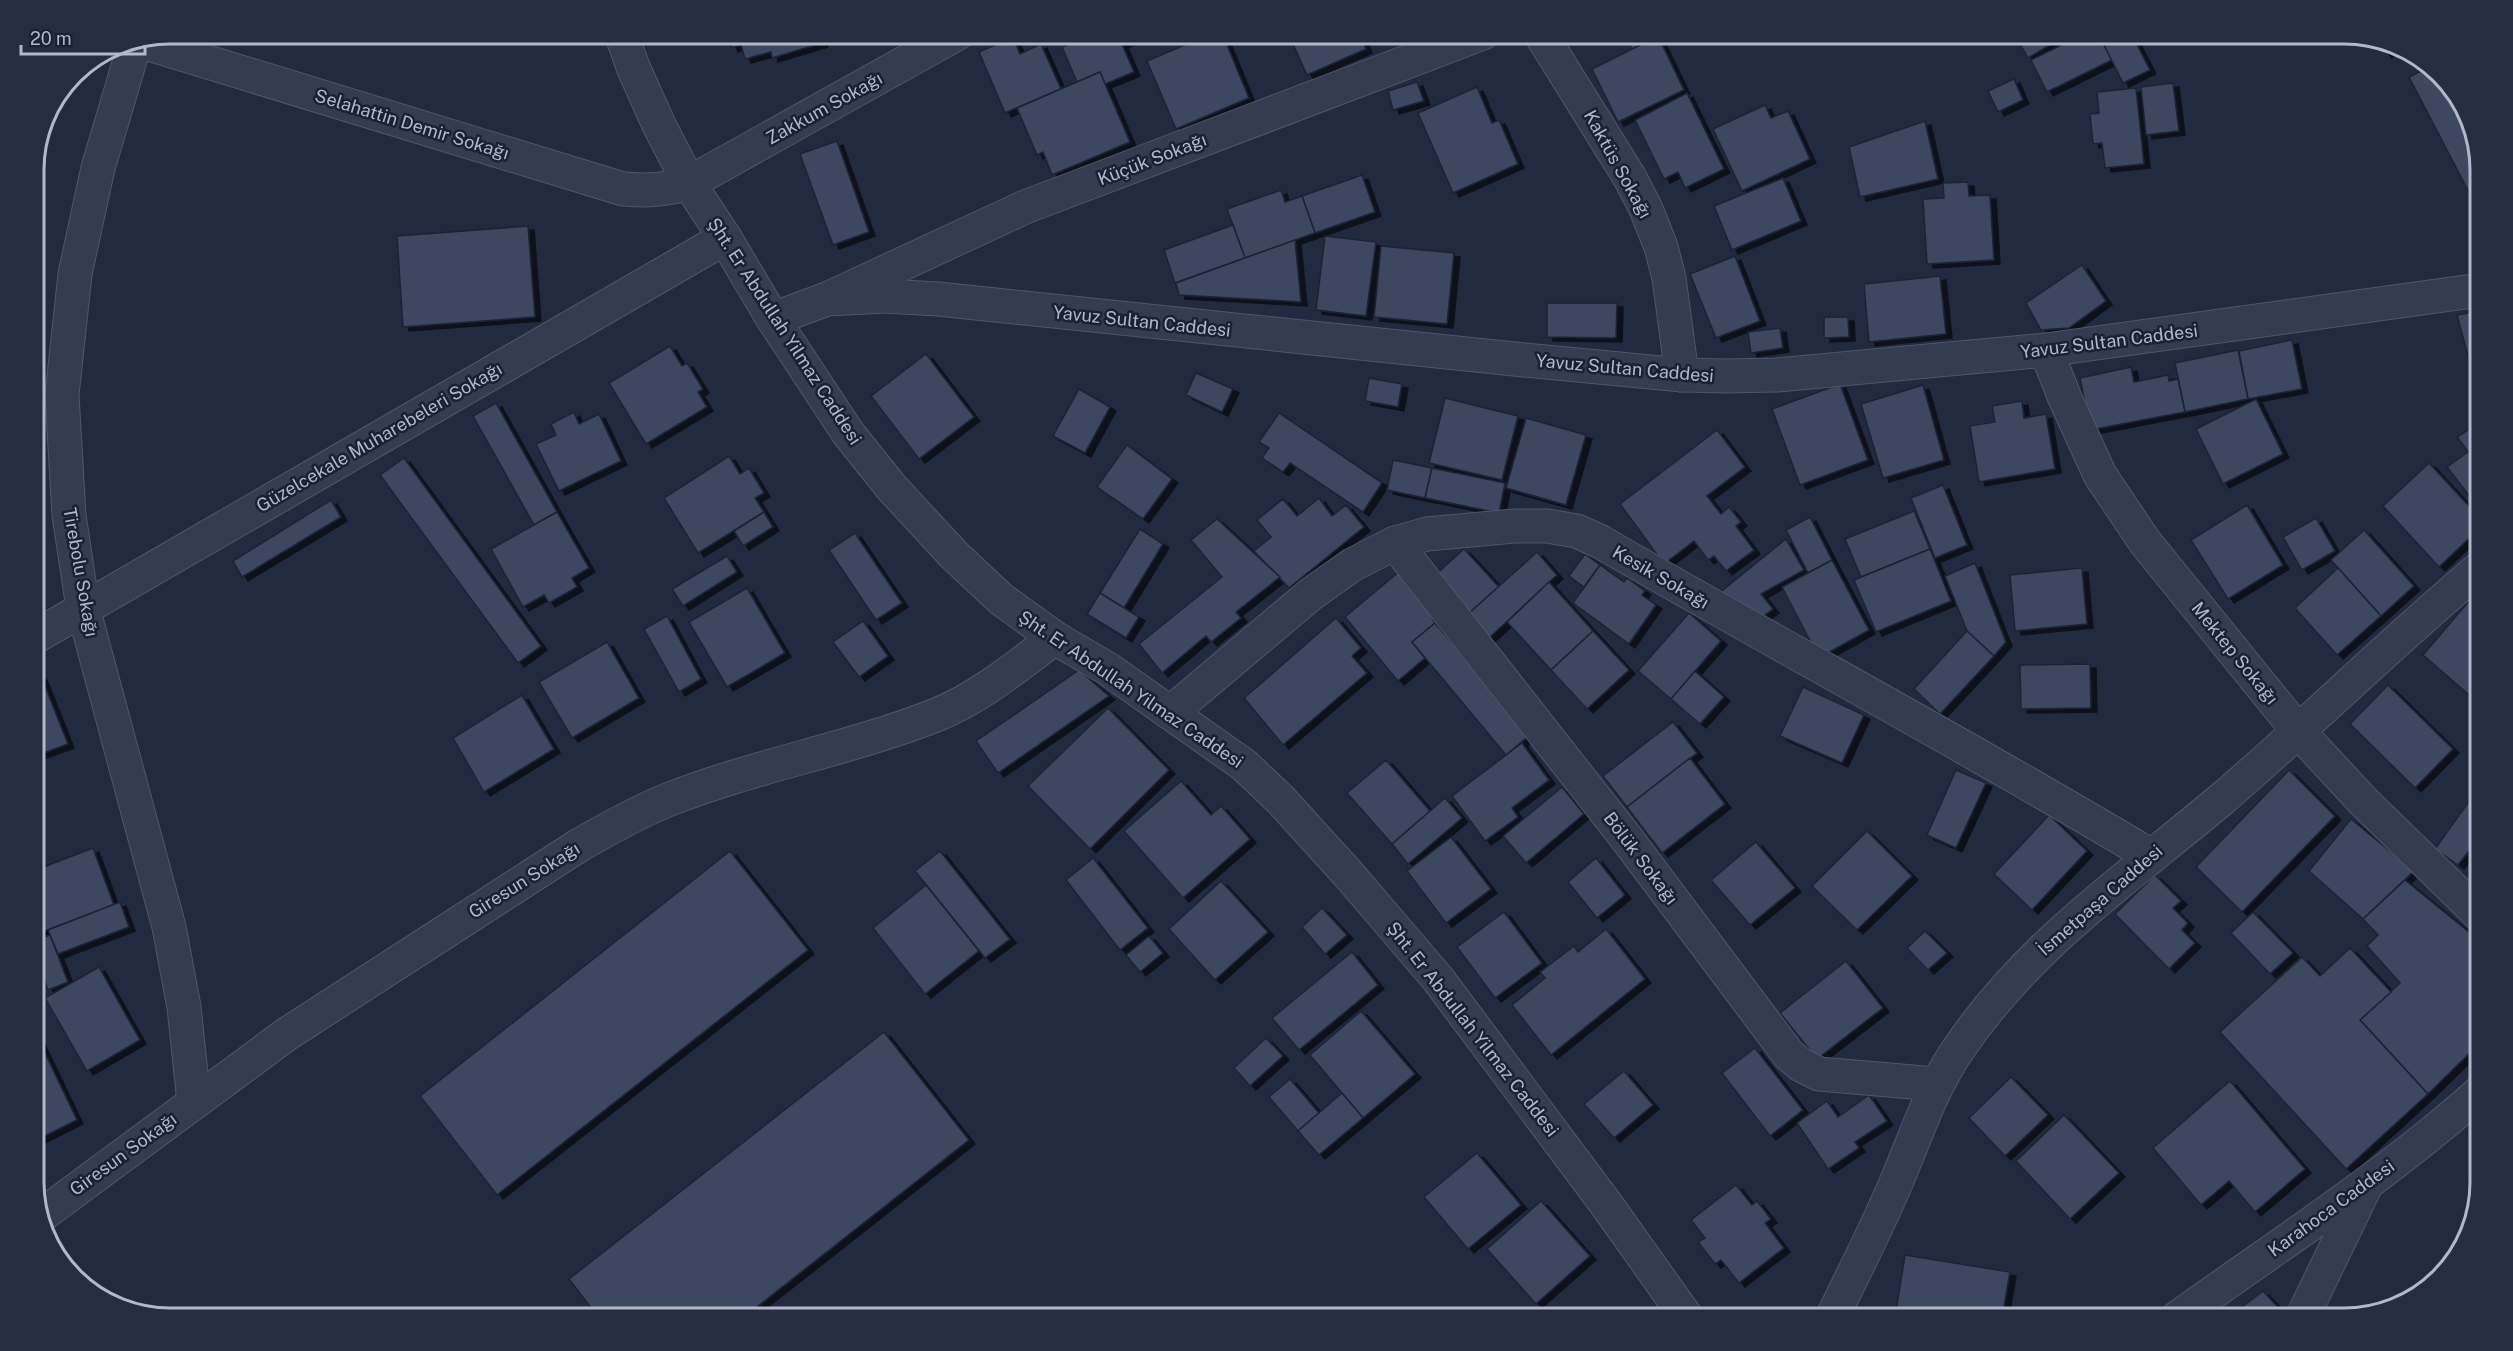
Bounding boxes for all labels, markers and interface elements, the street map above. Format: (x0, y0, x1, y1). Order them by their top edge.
scale bar (21, 18, 146, 56)
text: 20 m (30, 28, 72, 49)
street label: Zakkum Sokağı (762, 67, 886, 149)
street label: Selahattin Demir Sokağı (312, 84, 512, 164)
street label: Kaktüs Sokağı (1580, 106, 1656, 222)
street label: Küçük Sokağı (1095, 129, 1209, 189)
street label: Şht. Er Abdullah Yilmaz Caddesi (704, 214, 866, 448)
street label: Yavuz Sultan Caddesi (1052, 301, 1232, 341)
street label: Yavuz Sultan Caddesi (2019, 320, 2199, 362)
street label: Yavuz Sultan Caddesi (1535, 350, 1715, 386)
street label: Güzelcekale Muharebeleri Sokağı (252, 358, 506, 516)
street label: Tirebolu Sokağı (59, 506, 103, 638)
street label: Kesik Sokağı (1609, 541, 1713, 613)
street label: Mektep Sokağı (2187, 598, 2283, 708)
street label: Şht. Er Abdullah Yilmaz Caddesi (1015, 606, 1247, 772)
street label: Bölük Sokağı (1599, 808, 1683, 908)
street label: Giresun Sokağı (465, 837, 583, 923)
street label: İsmetpaşa Caddesi (2033, 840, 2166, 960)
street label: Şht. Er Abdullah Yilmaz Caddesi (1383, 918, 1563, 1140)
street label: Giresun Sokağı (66, 1108, 180, 1200)
street label: Karahoca Caddesi (2264, 1155, 2398, 1261)

